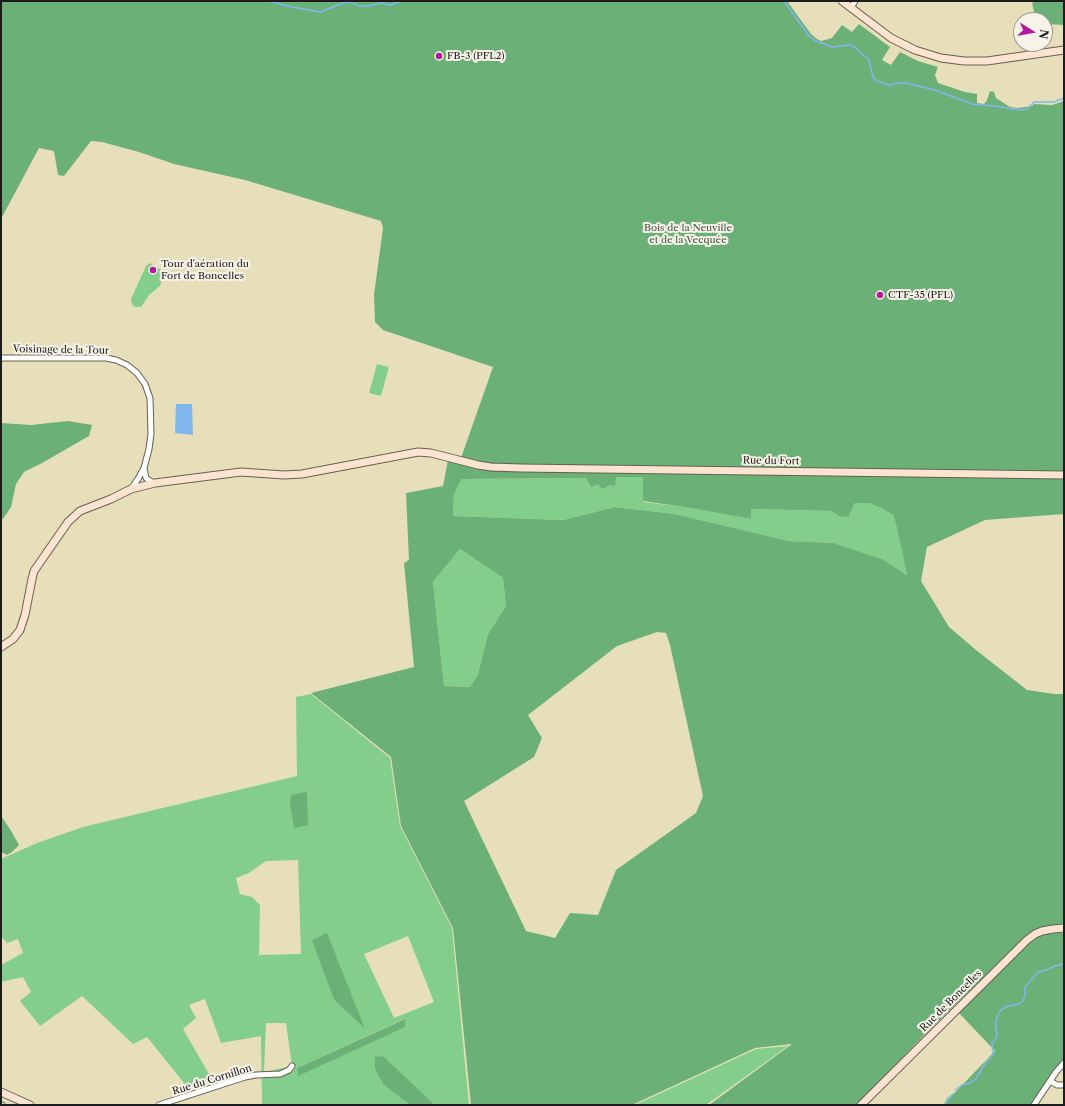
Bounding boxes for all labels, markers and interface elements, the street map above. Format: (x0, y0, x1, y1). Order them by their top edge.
north arrow (1013, 12, 1053, 52)
text: N (1036, 28, 1052, 40)
place label: FB-3 (PFL2) (447, 50, 504, 62)
marker: FB-3 (PFL2) (434, 51, 444, 61)
park label: Bois de la Neuville et de la Vecquée (644, 222, 732, 246)
place label: Tour d'aération du Fort de Boncelles (161, 258, 249, 282)
marker: Tour d'aération du Fort de Boncelles (148, 265, 158, 275)
place label: CTF-35 (PFL) (888, 289, 953, 301)
marker: CTF-35 (PFL) (875, 290, 885, 300)
street label: Voisinage de la Tour (13, 343, 109, 357)
street label: Rue du Fort (743, 455, 799, 467)
street label: Rue de Boncelles (918, 968, 984, 1034)
street label: Rue du Cornillon (171, 1062, 253, 1098)

